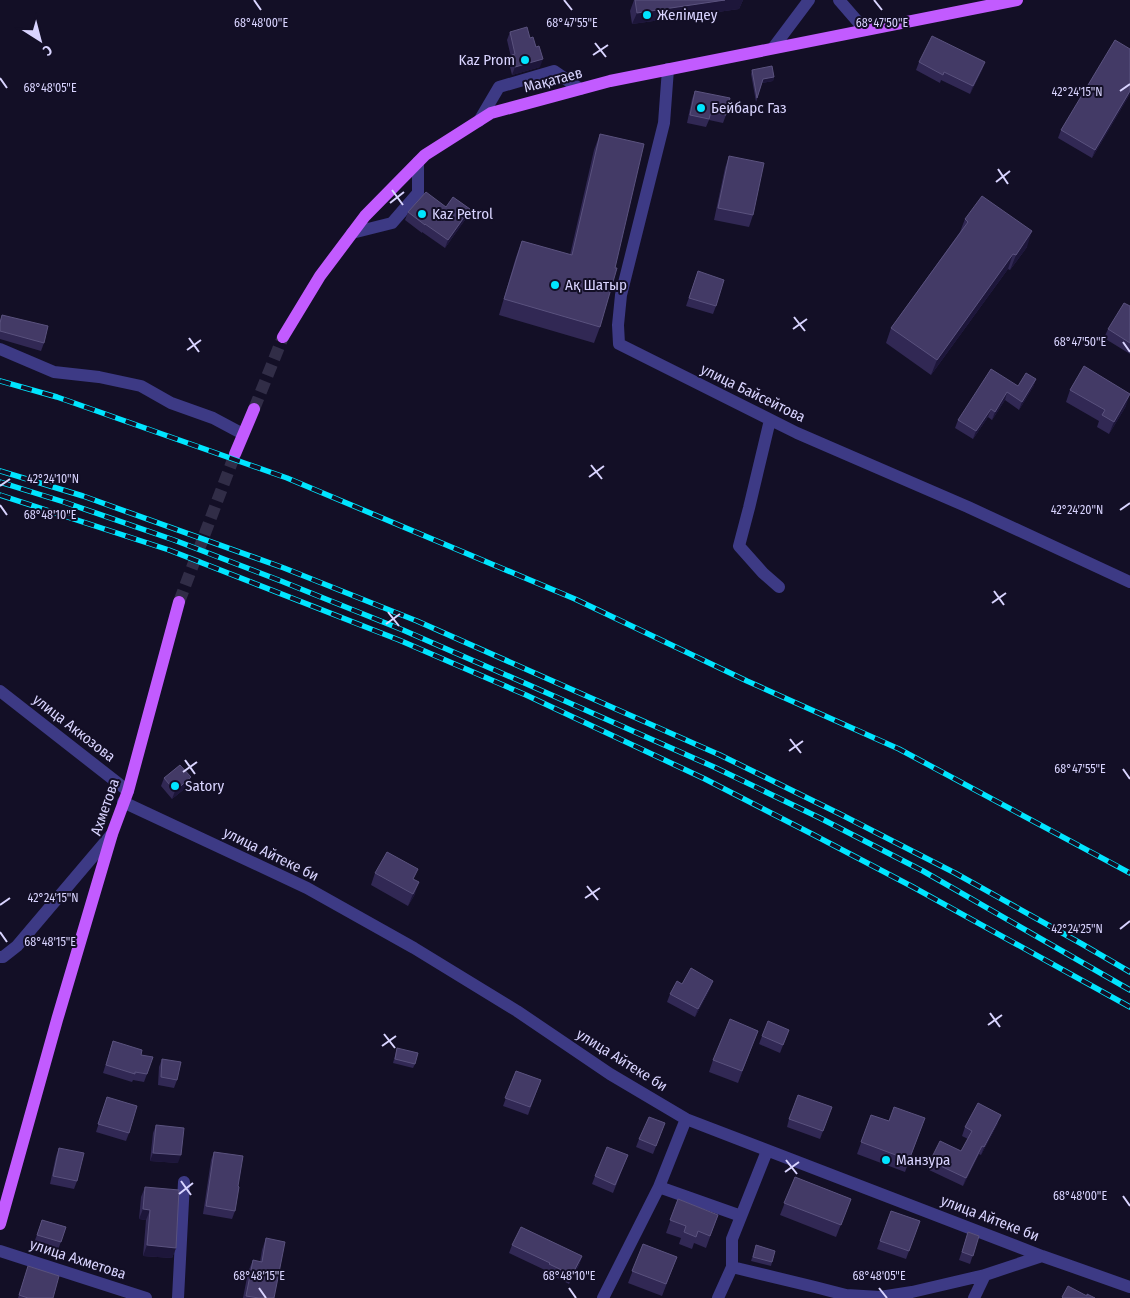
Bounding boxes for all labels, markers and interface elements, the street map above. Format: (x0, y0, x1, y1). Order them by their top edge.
place label: Желімдеу (657, 6, 718, 24)
marker: Желімдеу (641, 9, 653, 21)
north arrow (15, 15, 65, 65)
text: 68°48'00"E (234, 16, 288, 30)
text: 68°47'55"E (546, 16, 598, 30)
text: 68°47'50"E (856, 16, 909, 30)
text: С (39, 41, 55, 60)
place label: Kaz Prom (459, 51, 515, 69)
marker: Kaz Prom (519, 54, 531, 66)
street label: Мақатаев (522, 64, 584, 96)
text: 68°48'05"E (23, 81, 77, 95)
text: 42°24'15"N (1052, 85, 1102, 99)
place label: Бейбарс Газ (711, 99, 787, 117)
marker: Бейбарс Газ (695, 102, 707, 114)
place label: Kaz Petrol (432, 205, 493, 223)
marker: Kaz Petrol (416, 208, 428, 220)
place label: Ақ Шатыр (565, 276, 627, 294)
marker: Ақ Шатыр (549, 279, 561, 291)
text: 68°47'50"E (1054, 335, 1107, 349)
street label: улица Байсейтова (698, 360, 808, 426)
text: 42°24'10"N (27, 472, 79, 486)
text: 42°24'20"N (1051, 503, 1103, 517)
text: 68°48'10"E (24, 508, 77, 522)
street label: улица Аккозова (29, 690, 119, 766)
text: 68°47'55"E (1054, 762, 1106, 776)
street label: Ахметова (87, 776, 123, 838)
place label: Satory (185, 777, 225, 795)
marker: Satory (169, 780, 181, 792)
street label: улица Айтеке би (220, 823, 322, 885)
text: 42°24'15"N (28, 891, 78, 905)
text: 42°24'25"N (1051, 922, 1103, 936)
text: 68°48'15"E (24, 935, 76, 949)
street label: улица Айтеке би (573, 1025, 671, 1095)
place label: Манзура (896, 1151, 950, 1169)
marker: Манзура (880, 1154, 892, 1166)
text: 68°48'00"E (1053, 1189, 1107, 1203)
street label: улица Айтеке би (938, 1191, 1042, 1245)
street label: улица Ахметова (28, 1235, 128, 1283)
text: 68°48'15"E (233, 1269, 285, 1283)
text: 68°48'10"E (543, 1269, 596, 1283)
text: 68°48'05"E (852, 1269, 906, 1283)

